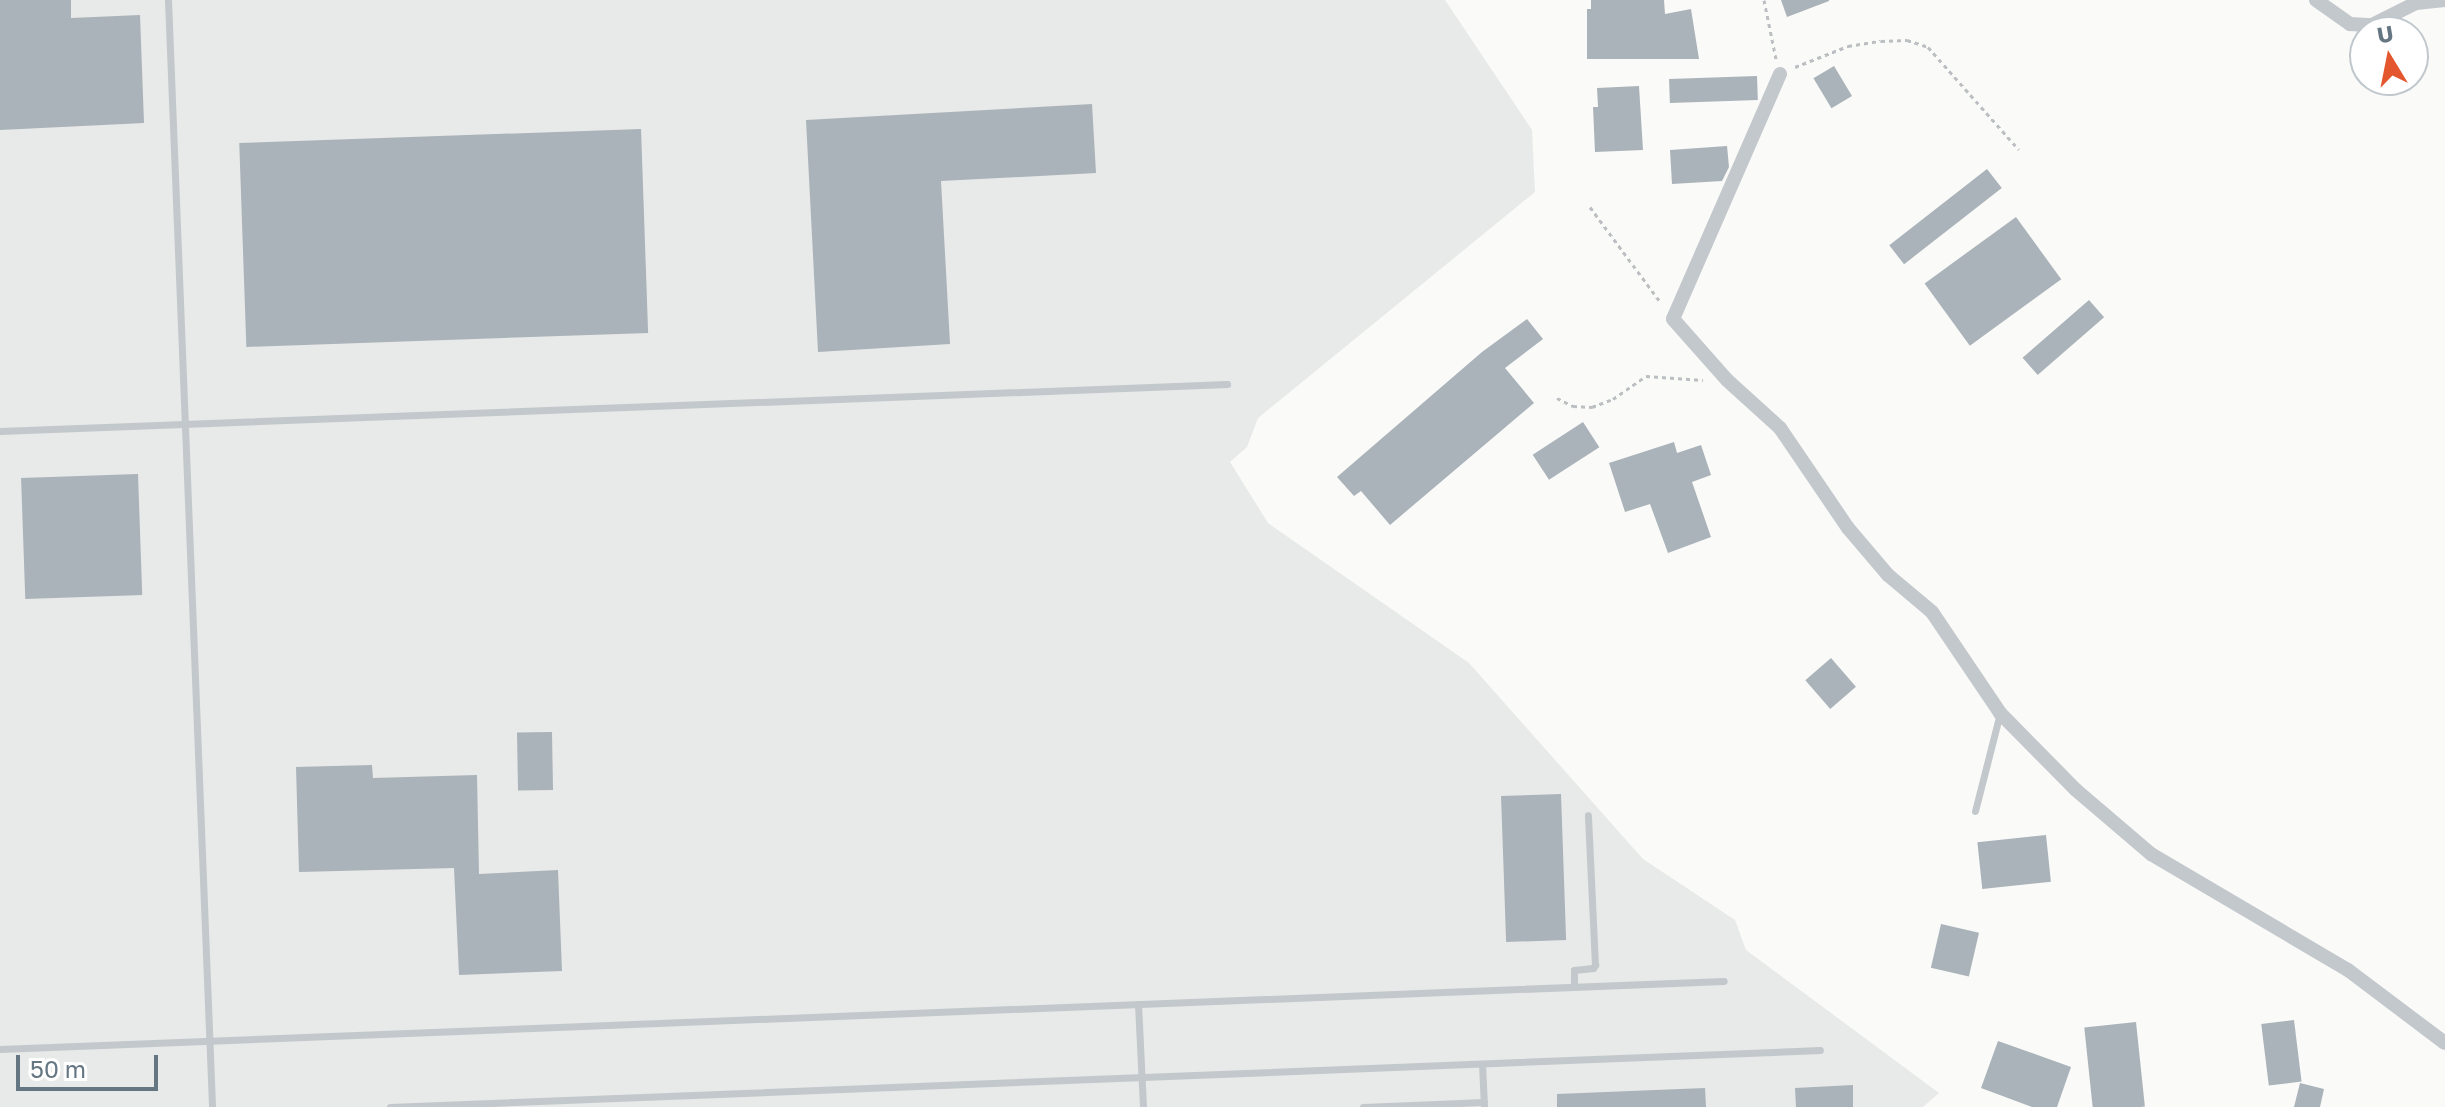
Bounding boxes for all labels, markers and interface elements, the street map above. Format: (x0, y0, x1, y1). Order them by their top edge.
north arrow (2349, 16, 2429, 96)
text: U (2375, 19, 2395, 49)
scale bar (20, 1039, 162, 1089)
text: 50 m (30, 1054, 86, 1083)

